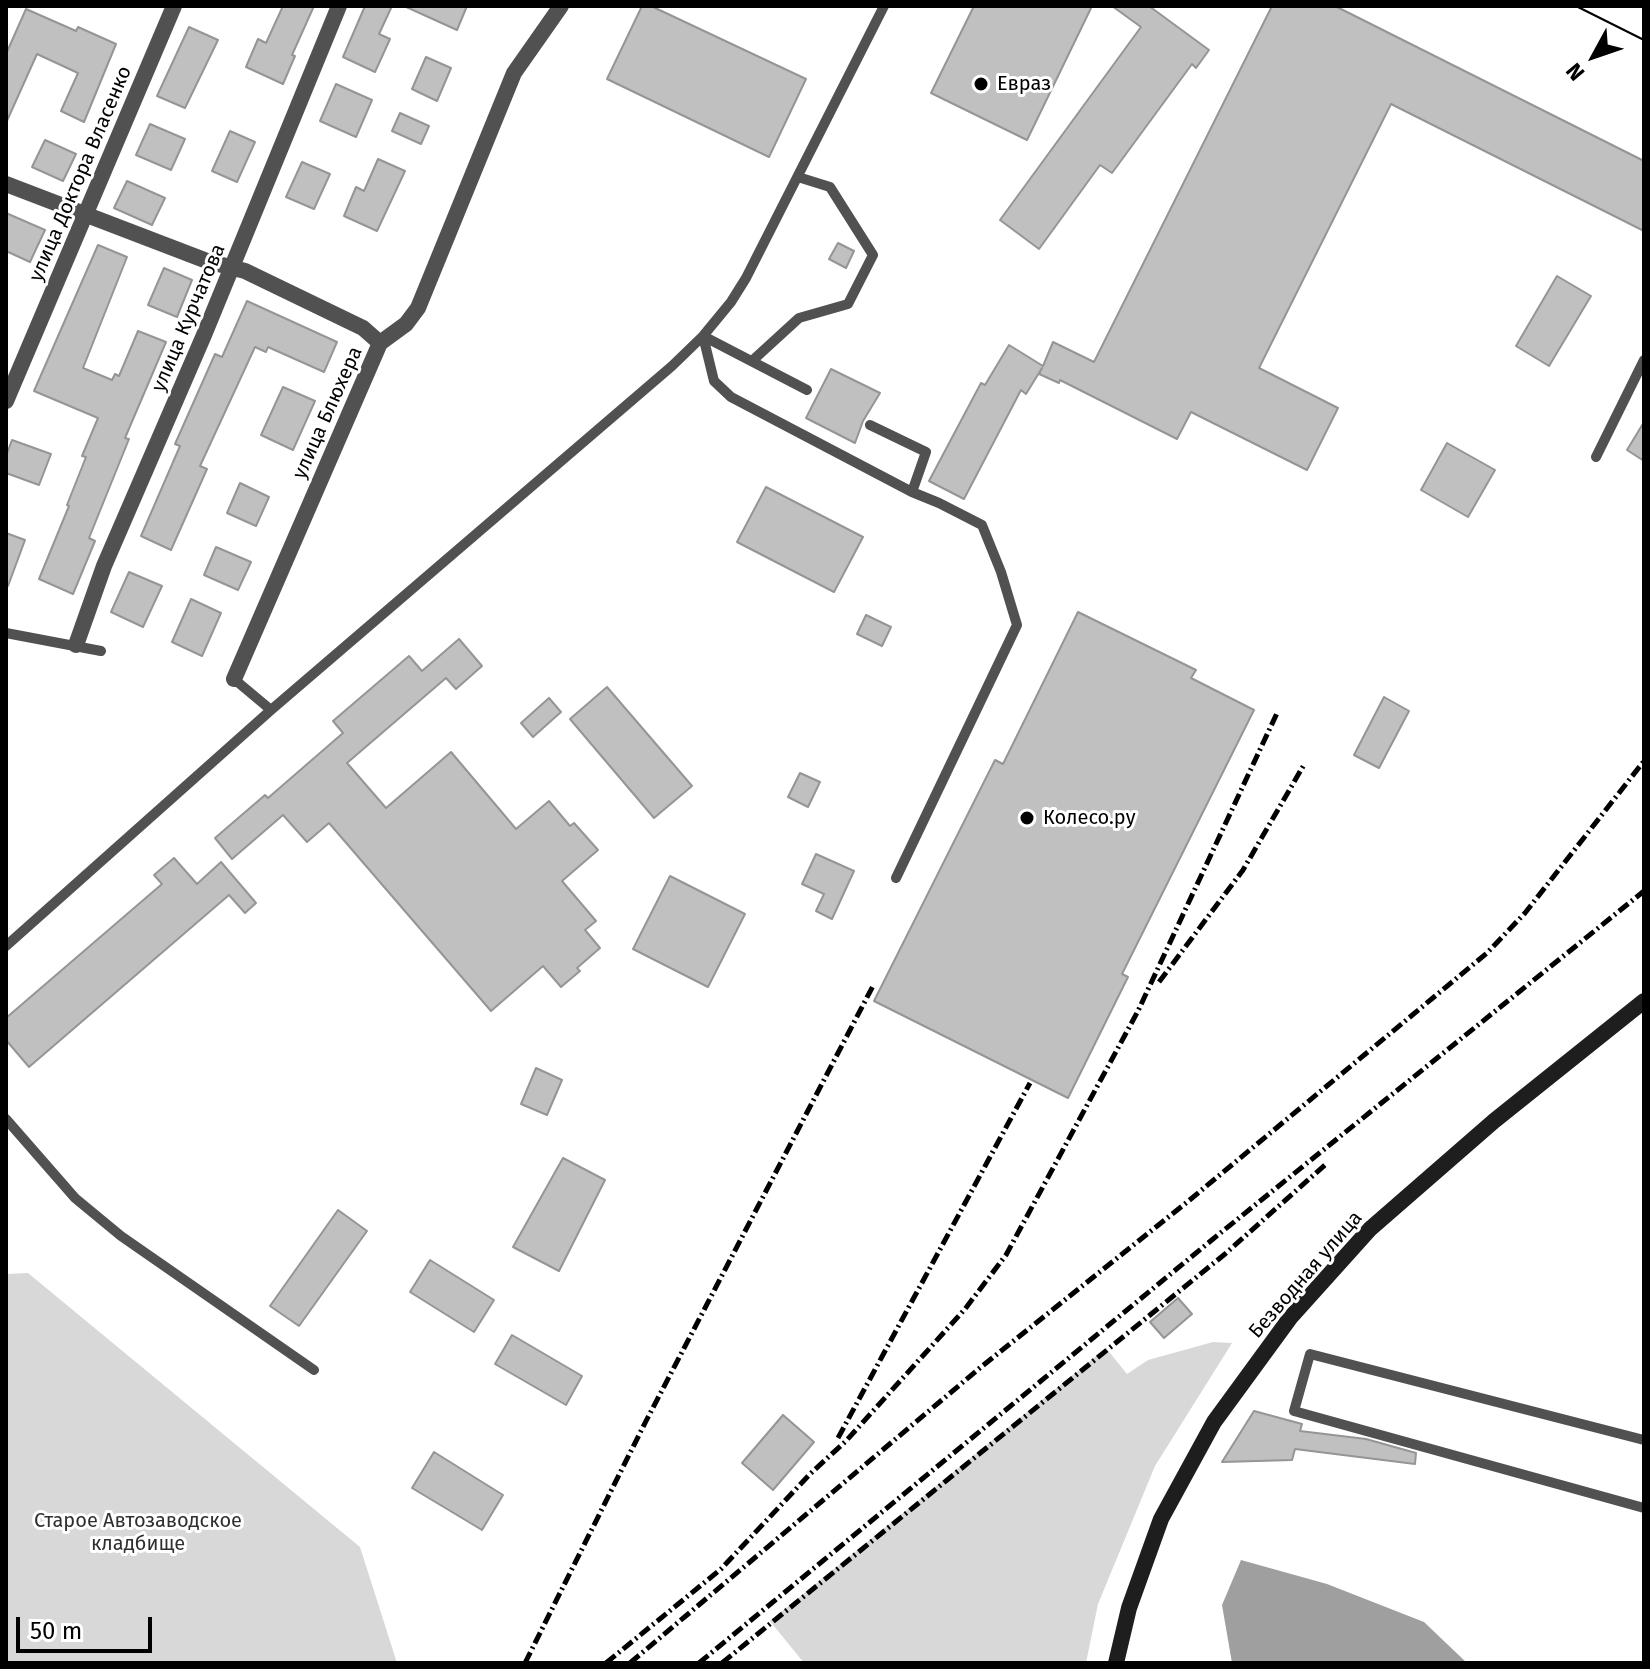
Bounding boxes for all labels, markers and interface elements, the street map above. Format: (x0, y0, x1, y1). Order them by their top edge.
north arrow (1554, 16, 1634, 96)
text: N (1560, 57, 1590, 86)
street label: улица Доктора Власенко (25, 63, 137, 285)
place label: Евраз (997, 72, 1051, 96)
marker: Евраз (972, 75, 990, 93)
street label: улица Курчатова (147, 241, 231, 395)
street label: улица Блюхера (288, 343, 368, 483)
place label: Колесо.ру (1043, 806, 1135, 830)
marker: Колесо.ру (1018, 809, 1036, 827)
street label: Безводная улица (1244, 1207, 1368, 1343)
park label: Старое Автозаводское кладбище (34, 1509, 242, 1556)
scale bar (20, 1601, 156, 1651)
text: 50 m (30, 1617, 82, 1645)

